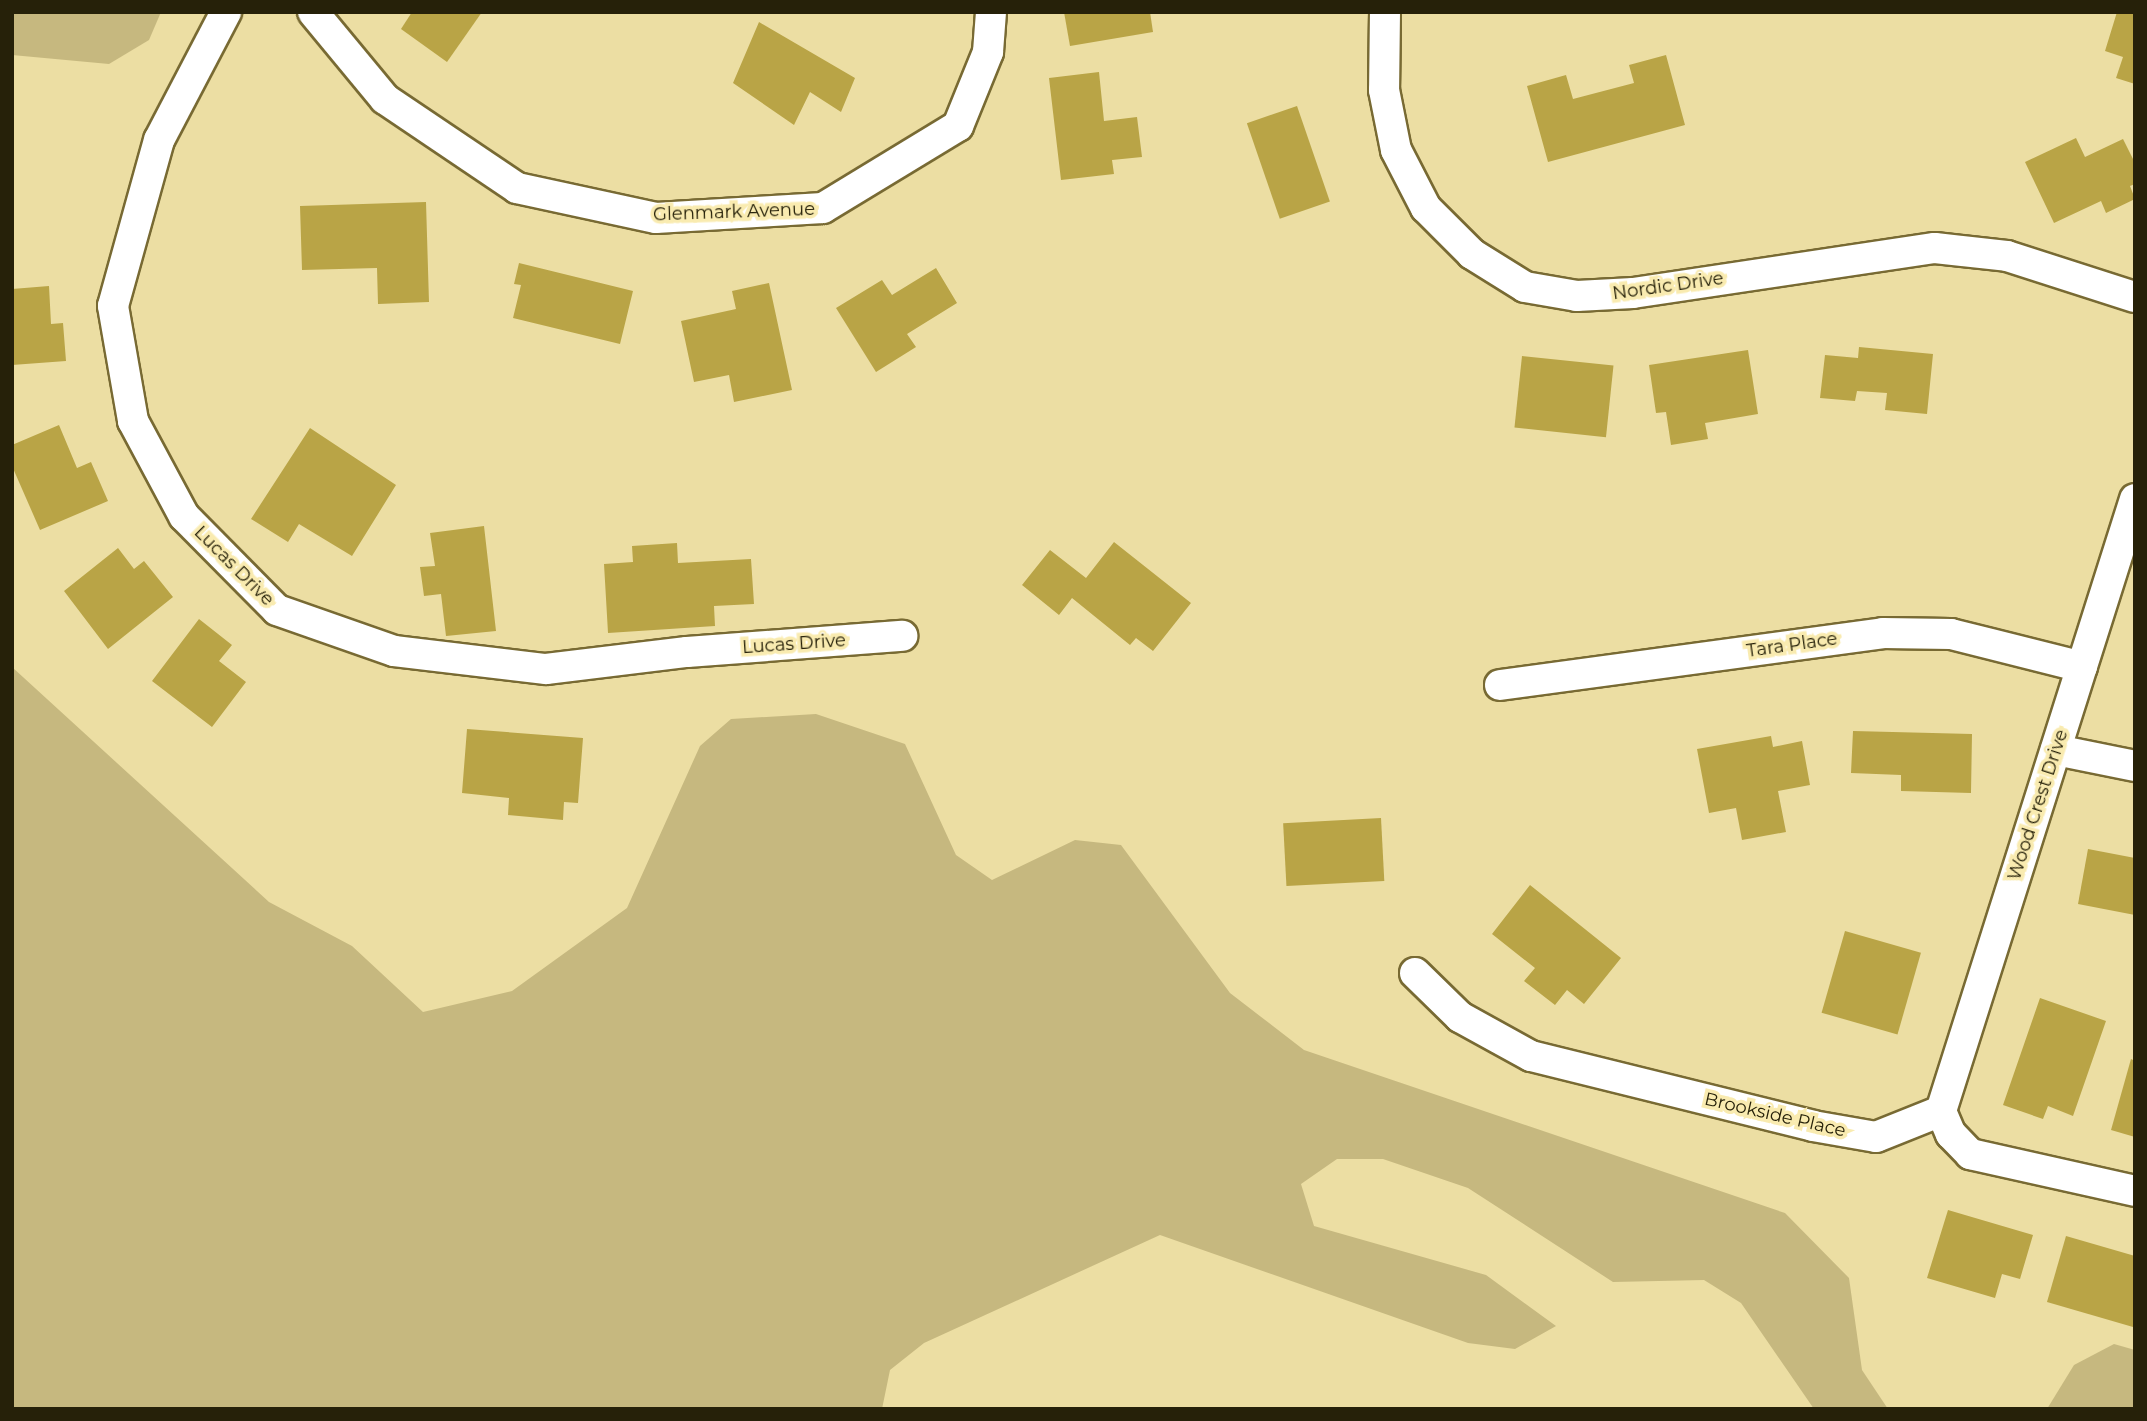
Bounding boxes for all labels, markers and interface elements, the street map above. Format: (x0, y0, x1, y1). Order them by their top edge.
street label: Glenmark Avenue (653, 198, 815, 226)
street label: Nordic Drive (1611, 268, 1725, 304)
street label: Lucas Drive (190, 522, 278, 610)
street label: Tara Place (1745, 628, 1839, 662)
street label: Lucas Drive (741, 630, 847, 658)
street label: Wood Crest Drive (2003, 727, 2073, 883)
street label: Brookside Place (1702, 1088, 1848, 1142)

